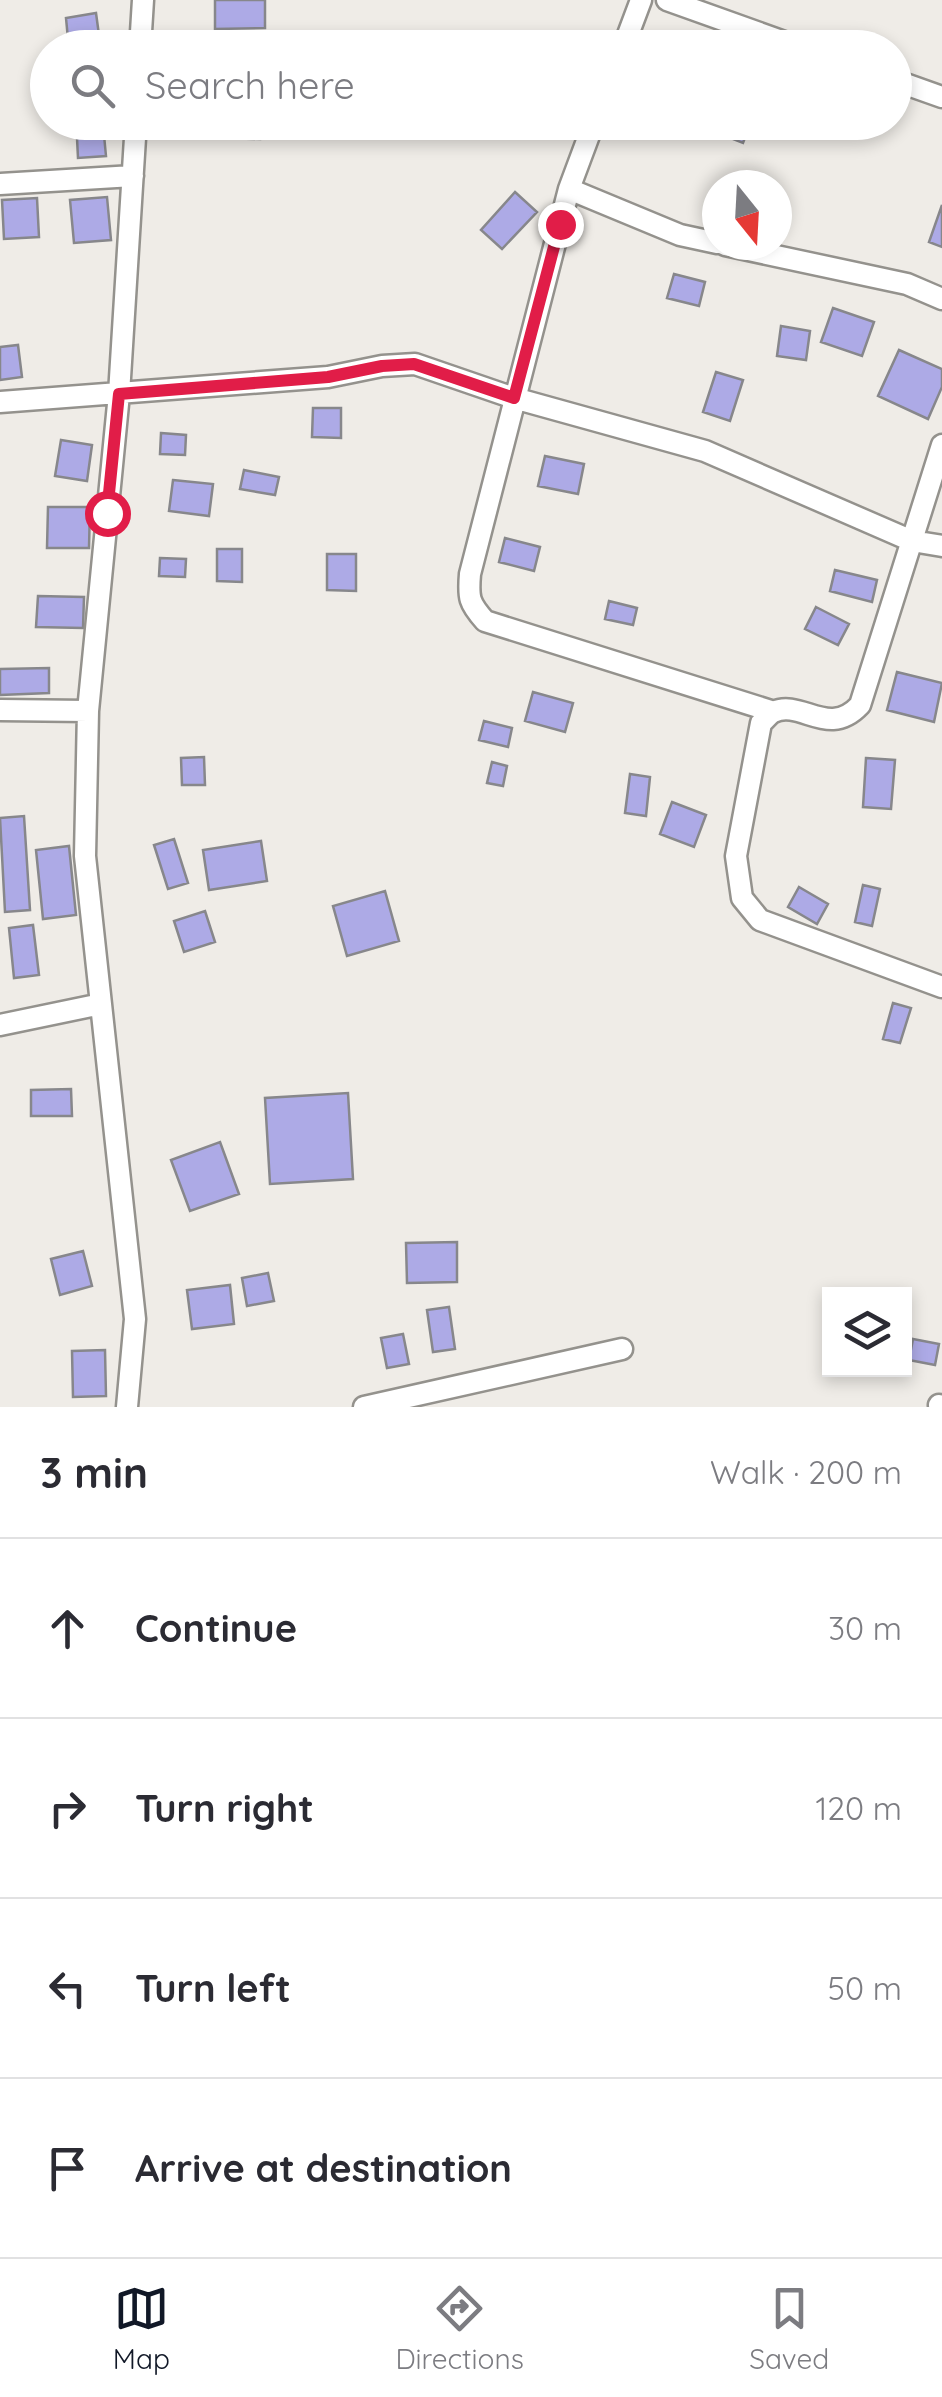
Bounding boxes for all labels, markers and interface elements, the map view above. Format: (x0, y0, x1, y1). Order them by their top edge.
search box (30, 30, 912, 140)
icon: search (65, 58, 120, 113)
text: Search here (145, 61, 355, 109)
north arrow (702, 170, 792, 260)
route end (538, 202, 584, 248)
route start (85, 491, 131, 537)
map controls (822, 1287, 912, 1377)
button: layers (822, 1287, 912, 1377)
text: 3 min (40, 1446, 148, 1499)
text: Walk · 200 m (710, 1452, 902, 1492)
icon: ahead (40, 1601, 95, 1656)
text: Continue (135, 1604, 297, 1652)
text: 30 m (828, 1608, 902, 1648)
icon: right (40, 1781, 95, 1836)
text: Turn right (135, 1784, 314, 1832)
text: 120 m (815, 1788, 902, 1828)
icon: left (40, 1961, 95, 2016)
text: Turn left (135, 1964, 291, 2012)
text: 50 m (828, 1968, 902, 2008)
icon: arrive (40, 2141, 95, 2196)
text: Arrive at destination (135, 2144, 512, 2192)
tab: Map (113, 2281, 170, 2376)
tab: Directions (395, 2281, 524, 2376)
tab: Saved (749, 2281, 829, 2376)

